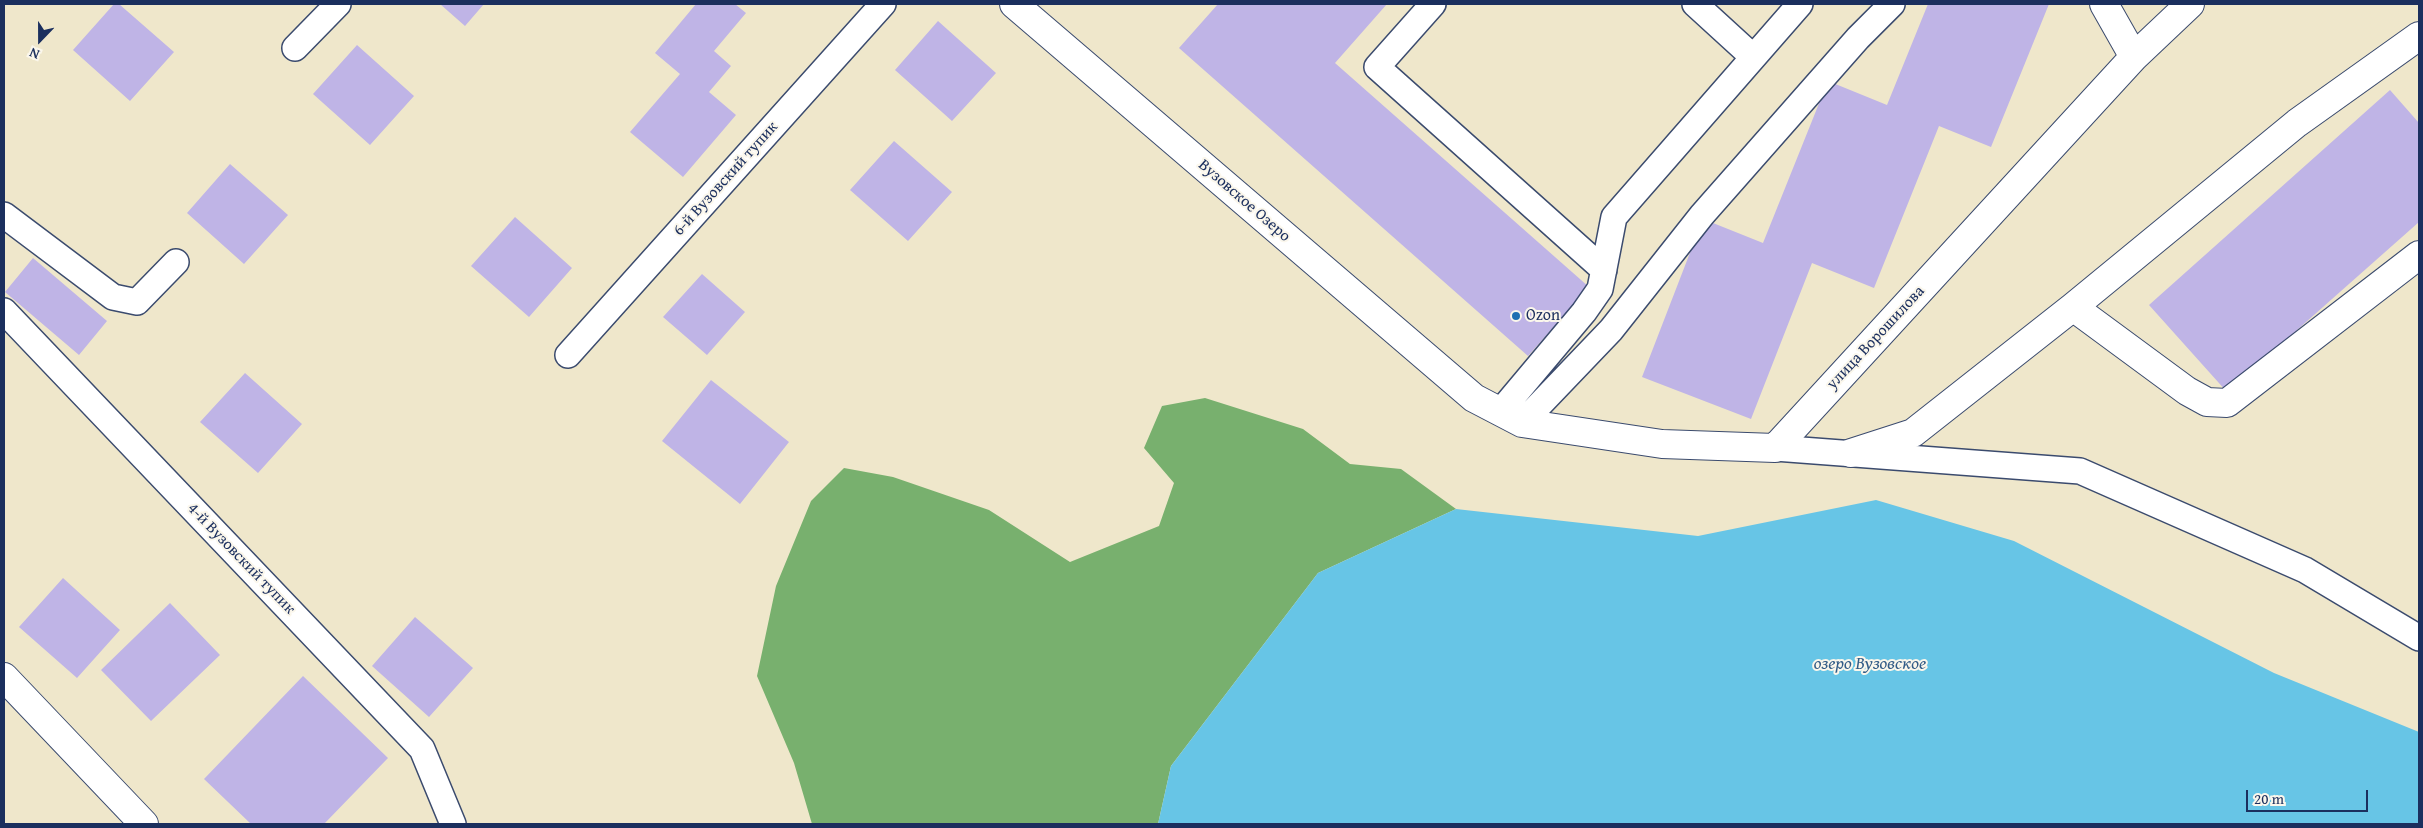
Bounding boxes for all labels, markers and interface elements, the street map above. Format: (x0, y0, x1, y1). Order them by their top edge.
north arrow (15, 15, 65, 65)
text: N (26, 43, 42, 65)
street label: 6-й Вузовский тупик (670, 118, 782, 240)
street label: Вузовское Озеро (1194, 156, 1294, 246)
street label: улица Ворошилова (1823, 282, 1929, 394)
place label: Ozon (1526, 306, 1560, 326)
marker: Ozon (1510, 310, 1522, 322)
street label: 4-й Вузовский тупик (183, 499, 299, 619)
water label: озеро Вузовское (1814, 653, 1926, 675)
scale bar (2248, 780, 2370, 812)
text: 20 m (2254, 788, 2284, 809)

